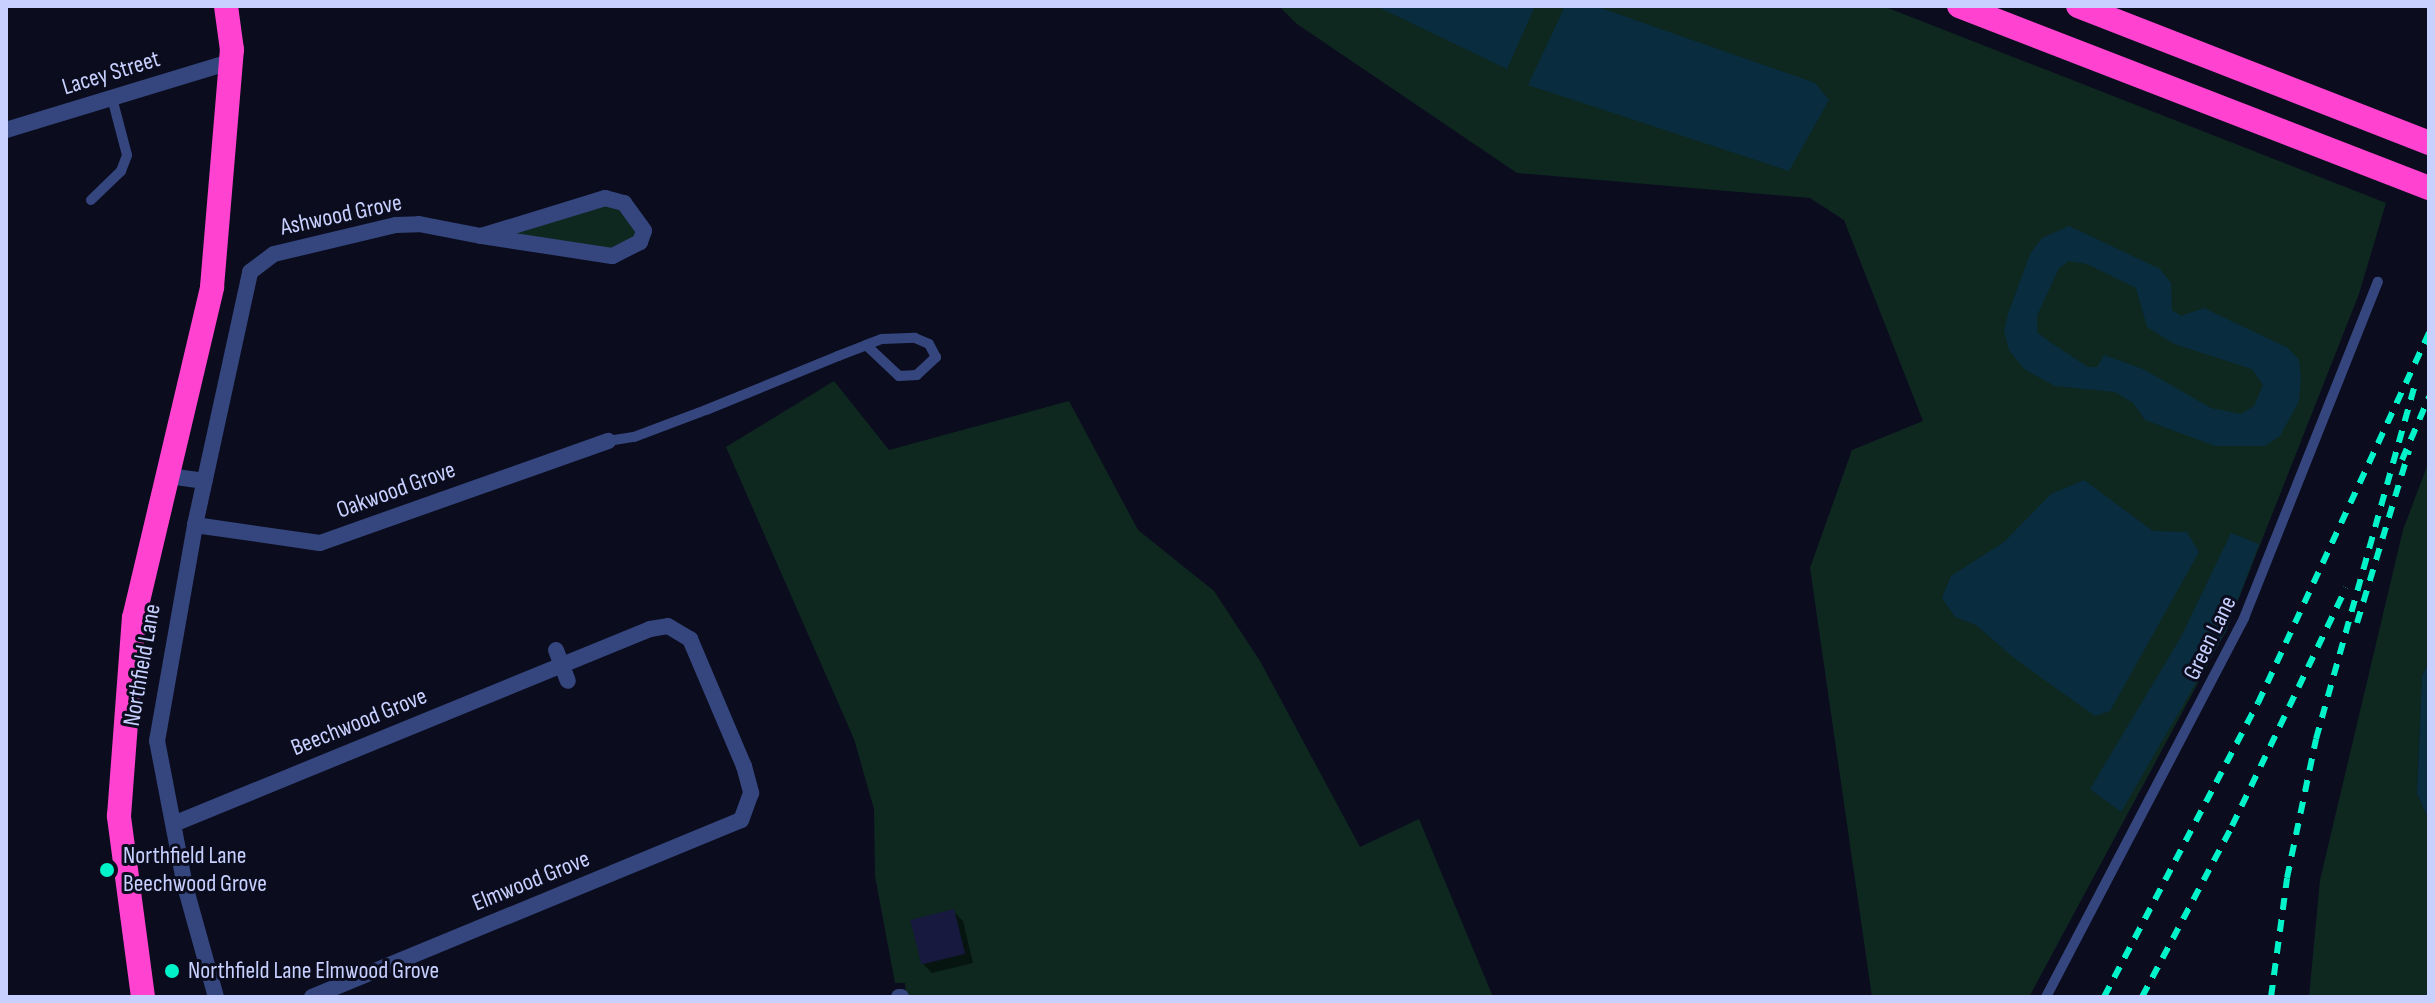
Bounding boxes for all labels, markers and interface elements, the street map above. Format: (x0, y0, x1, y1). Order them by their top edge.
street label: Lacey Street (59, 44, 163, 102)
street label: Ashwood Grove (278, 188, 404, 242)
street label: Oakwood Grove (333, 455, 459, 525)
street label: Green Lane (2177, 591, 2243, 685)
street label: Northfield Lane (117, 602, 167, 728)
street label: Beechwood Grove (287, 682, 431, 762)
place label: Northfield Lane Beechwood Grove (123, 842, 267, 898)
street label: Elmwood Grove (468, 844, 594, 918)
marker: Northfield Lane Beechwood Grove (98, 861, 116, 879)
place label: Northfield Lane Elmwood Grove (188, 957, 439, 985)
marker: Northfield Lane Elmwood Grove (163, 962, 181, 980)

